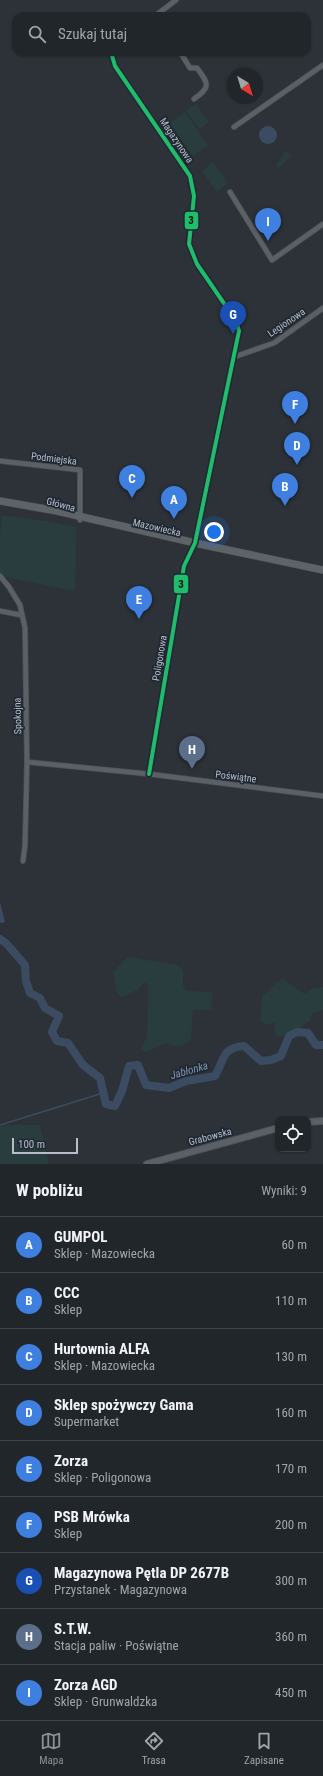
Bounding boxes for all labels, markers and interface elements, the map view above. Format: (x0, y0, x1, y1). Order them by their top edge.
search box (12, 12, 311, 56)
icon: search (26, 23, 48, 45)
text: Szukaj tutaj (58, 25, 127, 43)
north arrow (227, 68, 263, 104)
street label: Magazynowa (158, 116, 196, 165)
pin: I (255, 208, 281, 241)
line badge: 3 (184, 211, 199, 230)
text: 3 (188, 214, 194, 227)
pin: G (220, 301, 246, 334)
street label: Legionowa (265, 306, 307, 339)
pin: F (282, 391, 308, 424)
pin: D (284, 432, 310, 465)
street label: Podmiejska (30, 450, 78, 467)
pin: C (119, 465, 145, 498)
pin: B (272, 473, 298, 506)
pin: A (161, 486, 187, 519)
street label: Główna (45, 495, 77, 514)
street label: Mazowiecka (132, 517, 182, 538)
your location (204, 522, 224, 542)
line badge: 3 (173, 574, 189, 594)
text: 3 (178, 578, 184, 591)
pin: E (126, 586, 152, 619)
street label: Poligonowa (150, 634, 169, 682)
street label: Spokojna (12, 697, 23, 734)
pin: H (179, 736, 205, 769)
street label: Poświątne (215, 769, 257, 784)
water label: Jabłonka (169, 1059, 210, 1082)
map controls (275, 1116, 311, 1152)
button: locate (275, 1116, 311, 1152)
street label: Grabowska (188, 1125, 233, 1147)
scale bar (12, 1136, 78, 1155)
text: 100 m (18, 1138, 45, 1151)
text: W pobliżu (16, 1180, 83, 1200)
text: Wyniki: 9 (261, 1183, 307, 1198)
text: GUMPOL (54, 1228, 107, 1246)
text: A (25, 1237, 33, 1252)
text: 60 m (281, 1237, 307, 1252)
text: Sklep · Mazowiecka (54, 1246, 155, 1261)
text: CCC (54, 1284, 80, 1302)
text: B (25, 1293, 33, 1308)
text: 110 m (275, 1293, 307, 1308)
text: Sklep (54, 1302, 82, 1317)
text: Hurtownia ALFA (54, 1340, 150, 1358)
text: C (25, 1349, 33, 1364)
text: 130 m (275, 1349, 307, 1364)
text: Sklep · Mazowiecka (54, 1358, 155, 1373)
text: Sklep spożywczy Gama (54, 1396, 194, 1414)
text: D (25, 1405, 33, 1420)
text: 160 m (275, 1405, 307, 1420)
text: Supermarket (54, 1414, 119, 1429)
text: Zorza (54, 1452, 88, 1470)
text: E (26, 1461, 32, 1476)
text: 170 m (275, 1461, 307, 1476)
text: Sklep · Poligonowa (54, 1470, 151, 1485)
text: PSB Mrówka (54, 1508, 130, 1526)
text: F (26, 1517, 32, 1532)
text: 200 m (275, 1517, 307, 1532)
text: Sklep (54, 1526, 82, 1541)
text: Magazynowa Pętla DP 2677B (54, 1564, 229, 1582)
text: G (25, 1573, 33, 1588)
text: 300 m (275, 1573, 307, 1588)
text: Przystanek · Magazynowa (54, 1582, 187, 1597)
text: S.T.W. (54, 1620, 92, 1638)
text: H (25, 1629, 33, 1644)
text: 360 m (275, 1629, 307, 1644)
text: Stacja paliw · Poświątne (54, 1638, 179, 1653)
text: Zorza AGD (54, 1676, 118, 1694)
text: I (27, 1685, 31, 1700)
text: 450 m (275, 1685, 307, 1700)
text: Sklep · Grunwaldzka (54, 1694, 157, 1709)
tab: Mapa (39, 1730, 63, 1767)
tab: Trasa (142, 1730, 166, 1767)
tab: Zapisane (244, 1730, 284, 1767)

